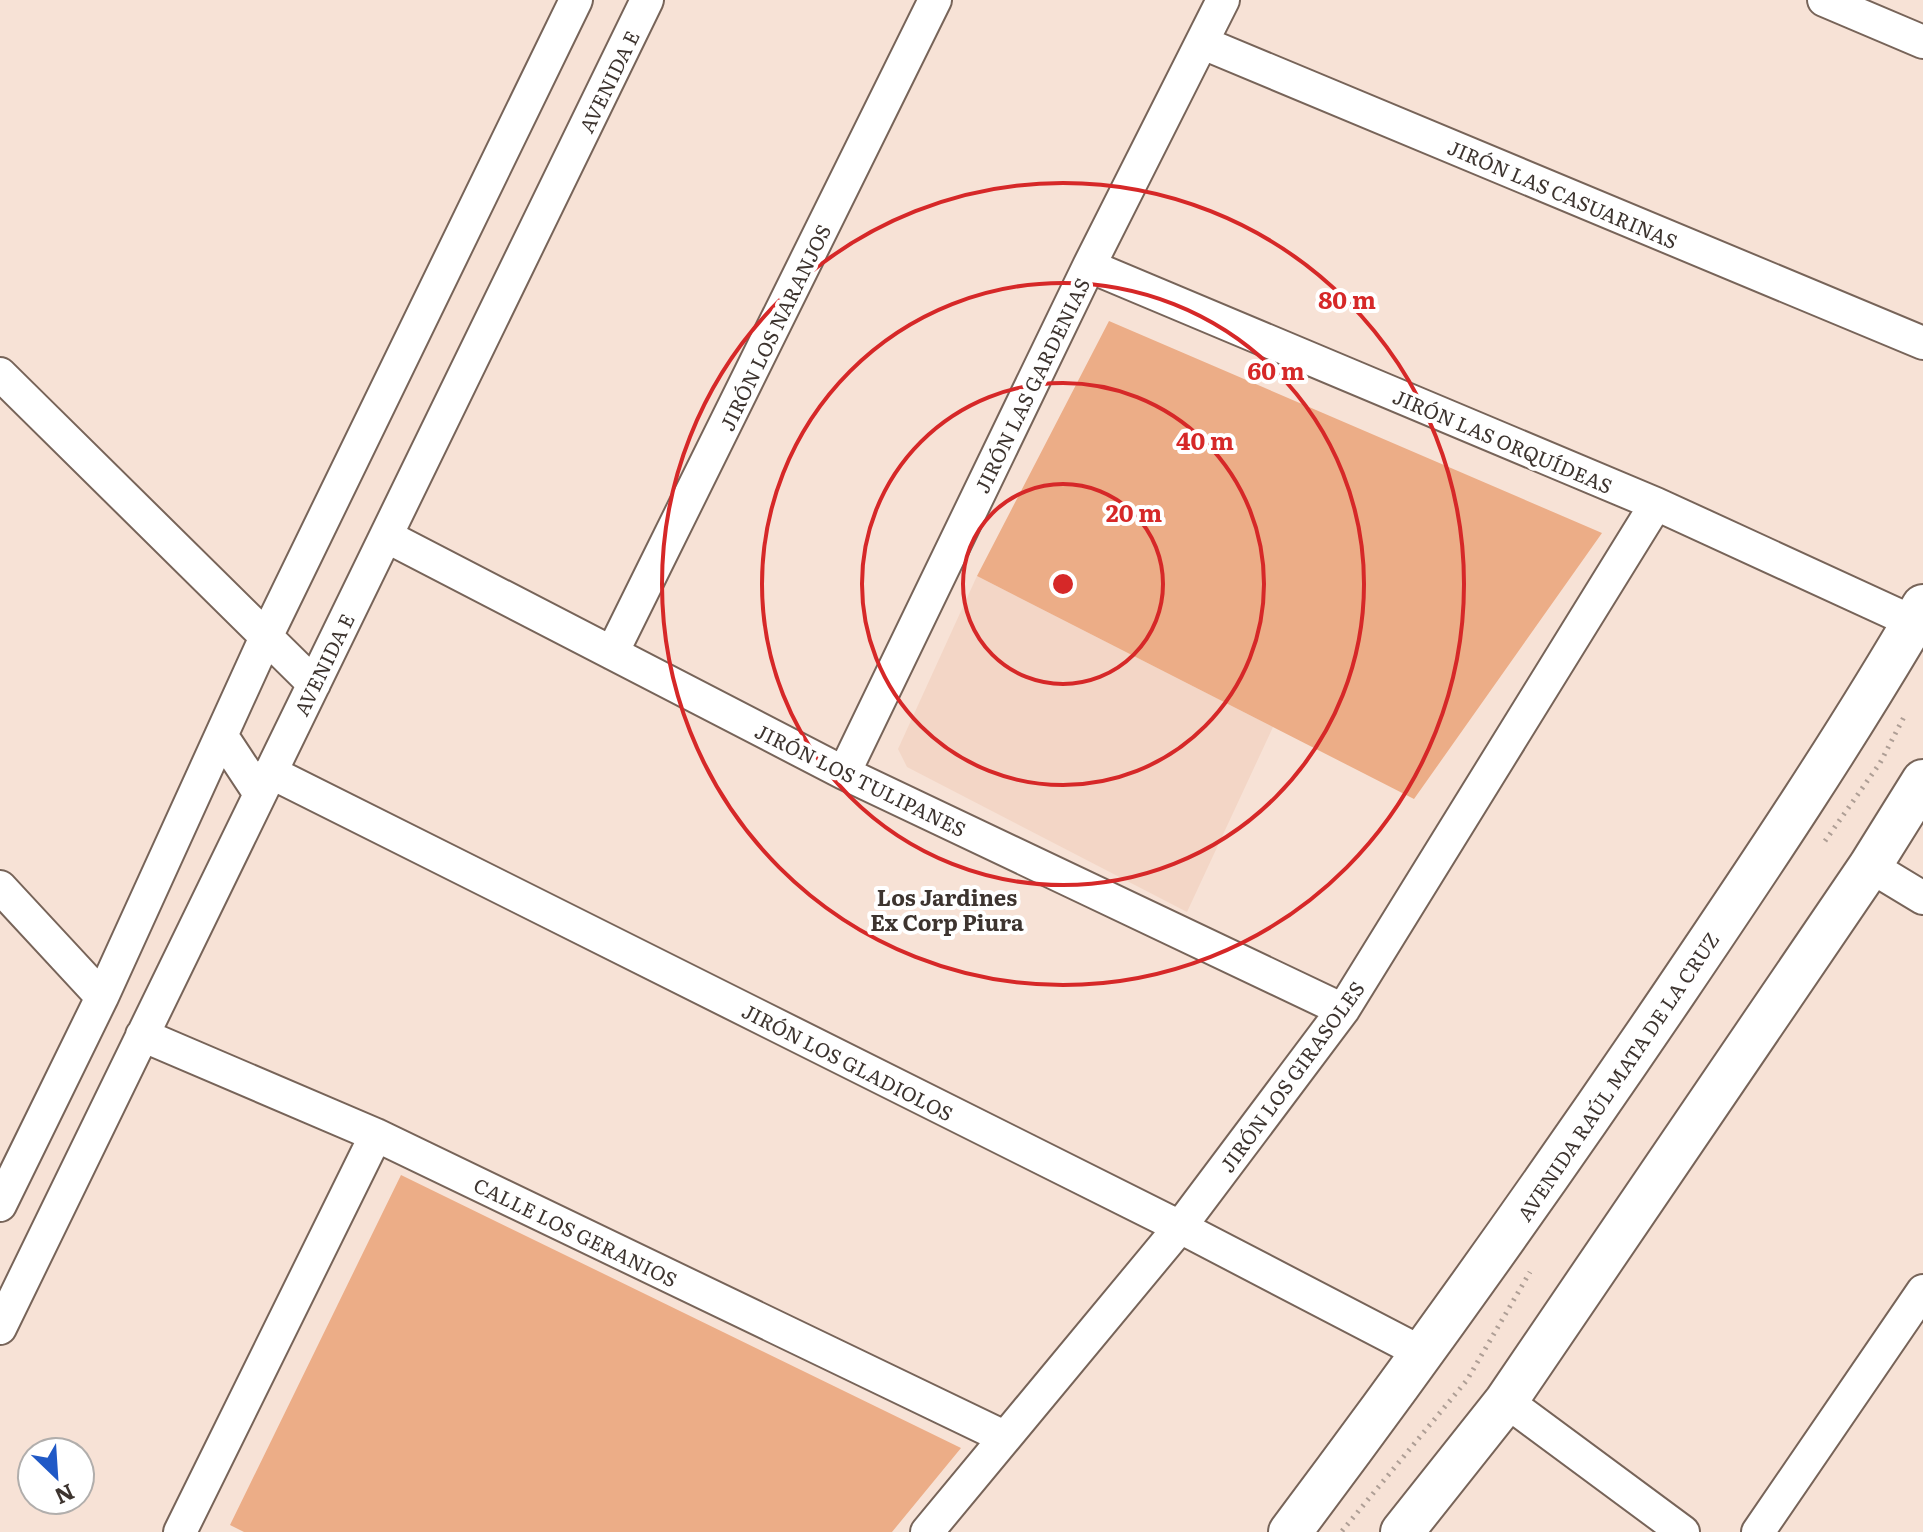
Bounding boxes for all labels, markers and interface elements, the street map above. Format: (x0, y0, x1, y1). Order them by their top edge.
street label: AVENIDA E (570, 25, 646, 137)
street label: JIRÓN LAS CASUARINAS (1443, 131, 1683, 255)
street label: JIRÓN LOS NARANJOS (711, 219, 837, 435)
street label: JIRÓN LAS GARDENIAS (966, 272, 1096, 498)
text: 80 m (1318, 281, 1376, 316)
text: 60 m (1247, 352, 1305, 387)
street label: JIRÓN LAS ORQUÍDEAS (1389, 380, 1617, 500)
text: 40 m (1176, 422, 1234, 457)
text: 20 m (1106, 494, 1162, 529)
centre of rings (1049, 570, 1077, 598)
street label: AVENIDA E (285, 608, 361, 720)
street label: JIRÓN LOS TULIPANES (750, 715, 972, 843)
district label: Los Jardines Ex Corp Piura (870, 880, 1024, 938)
street label: AVENIDA RAÚL MATA DE LA CRUZ (1509, 925, 1725, 1227)
street label: JIRÓN LOS GIRASOLES (1211, 974, 1371, 1178)
street label: JIRÓN LOS GLADIOLOS (737, 995, 959, 1127)
street label: CALLE LOS GERANIOS (469, 1169, 683, 1293)
north arrow (16, 1436, 96, 1516)
text: N (50, 1477, 80, 1514)

